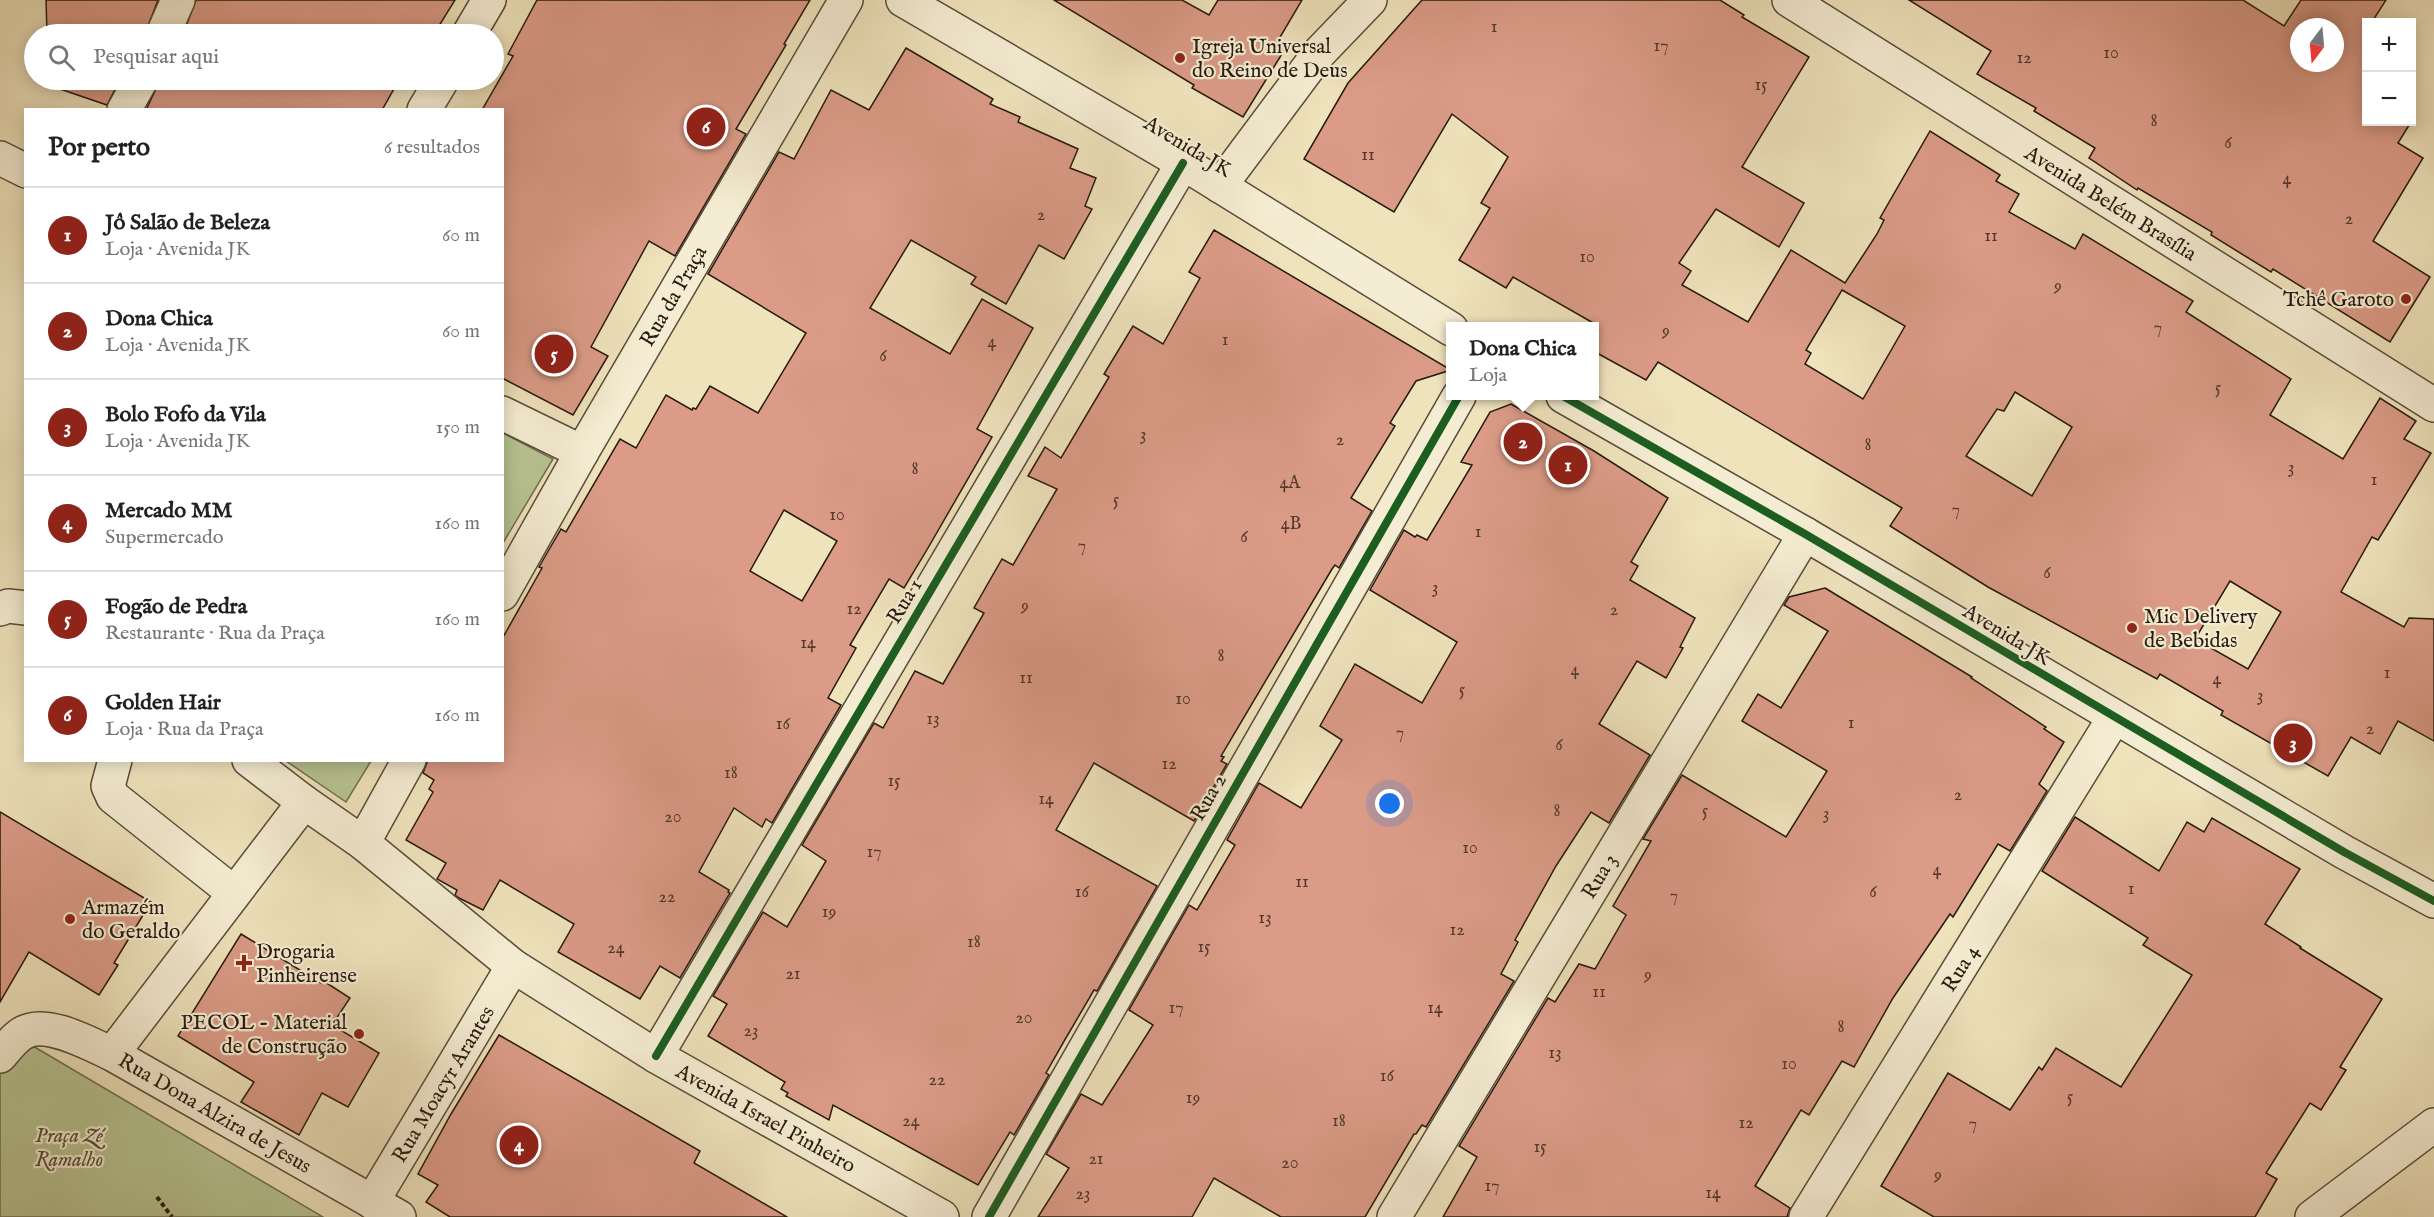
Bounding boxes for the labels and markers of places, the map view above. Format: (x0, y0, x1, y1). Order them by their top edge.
place label: Igreja Universal do Reino de Deus (1192, 34, 1348, 85)
marker: Igreja Universal do Reino de Deus (1173, 51, 1187, 65)
pin: 6 (686, 104, 726, 150)
place label: Tchê Garoto (2283, 287, 2394, 314)
marker: Tchê Garoto (2399, 292, 2413, 306)
pin: 5 (534, 332, 574, 376)
pin: 2 (1504, 420, 1543, 464)
pin: 1 (1548, 442, 1588, 488)
place label: Mic Delivery de Bebidas (2144, 604, 2258, 655)
marker: Mic Delivery de Bebidas (2125, 621, 2139, 635)
pin: 3 (2274, 720, 2312, 766)
place label: Armazém do Geraldo (81, 895, 180, 946)
marker: Armazém do Geraldo (63, 912, 77, 926)
place label: Drogaria Pinheirense (256, 939, 357, 990)
marker: Drogaria Pinheirense (237, 956, 251, 970)
place label: PECOL - Material de Construção (180, 1010, 347, 1061)
marker: PECOL - Material de Construção (352, 1027, 366, 1041)
pin: 4 (500, 1122, 538, 1168)

